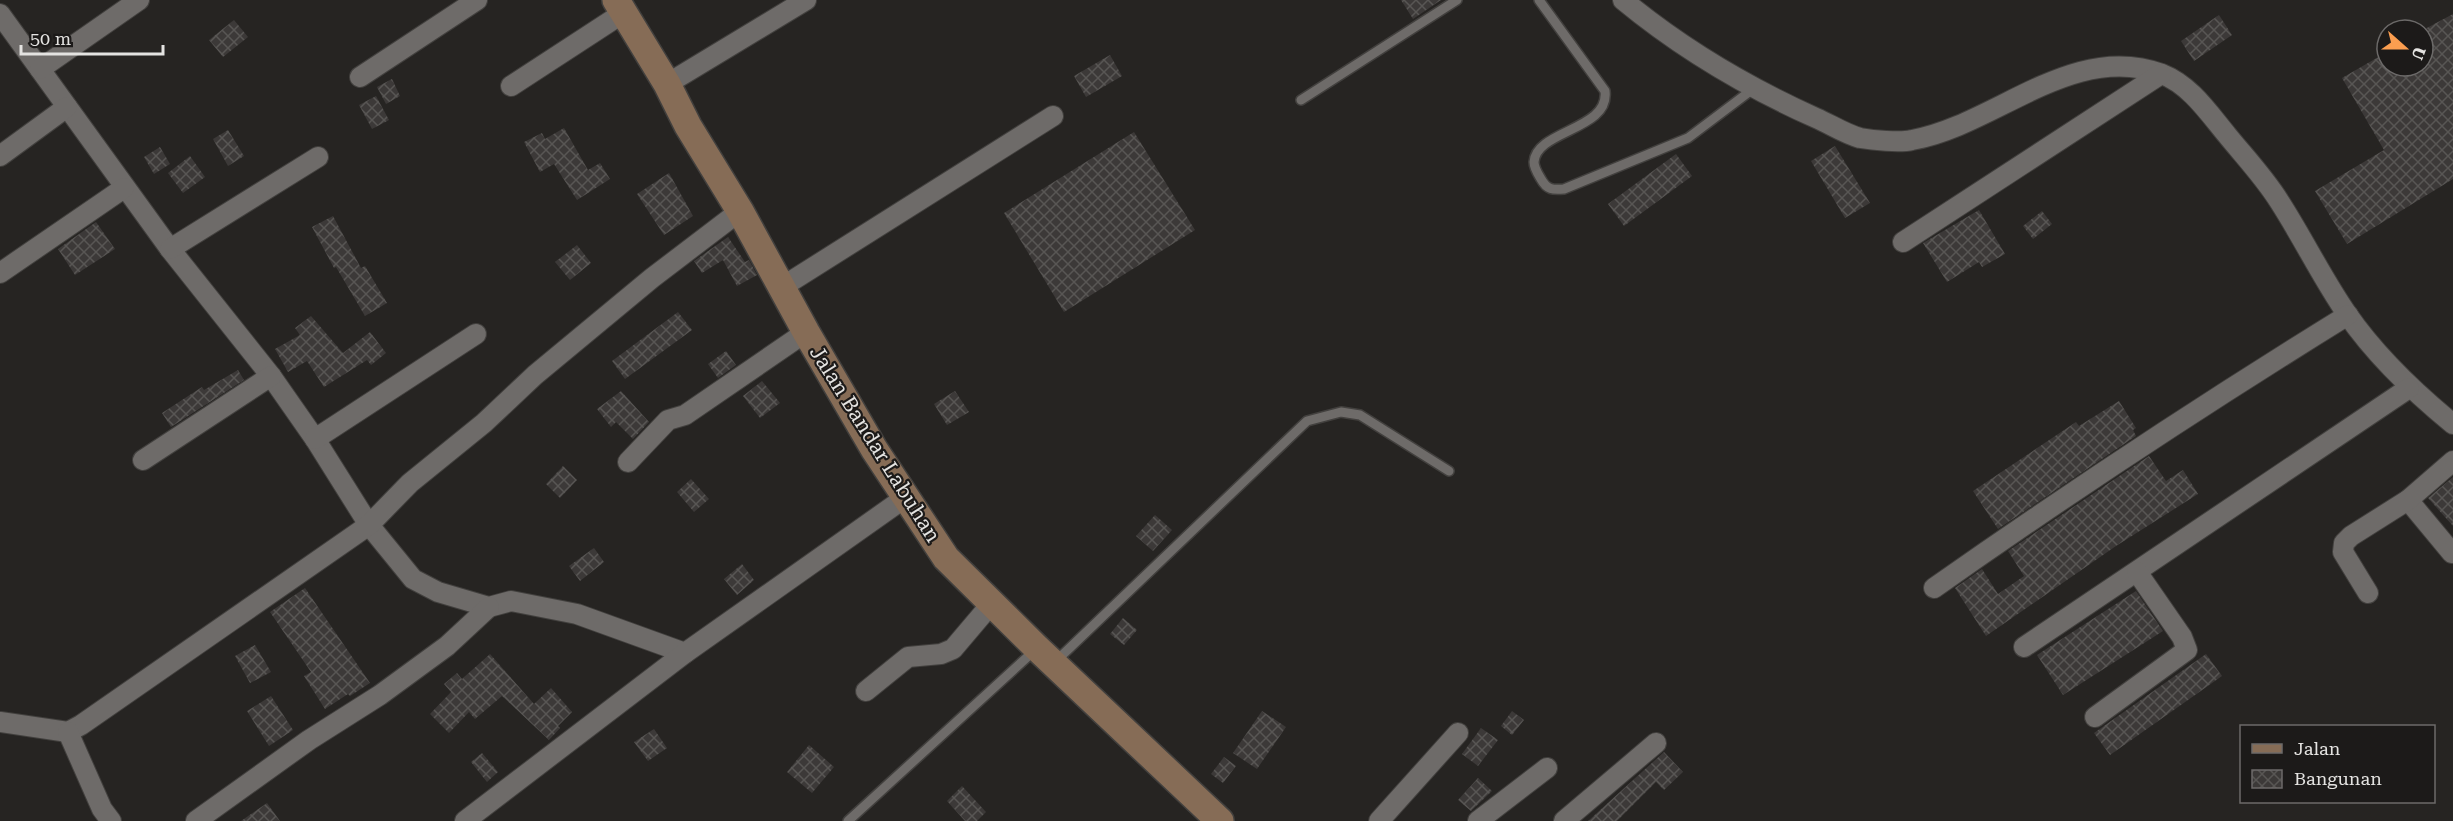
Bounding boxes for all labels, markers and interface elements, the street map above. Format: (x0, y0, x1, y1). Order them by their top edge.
scale bar (21, 18, 164, 56)
north arrow (2375, 18, 2435, 78)
text: 50 m (30, 28, 71, 49)
text: U (2407, 44, 2430, 62)
street label: Jalan Bandar Labuhan (805, 341, 946, 547)
legend (2240, 725, 2435, 803)
text: Jalan (2294, 738, 2341, 759)
text: Bangunan (2294, 768, 2382, 789)

